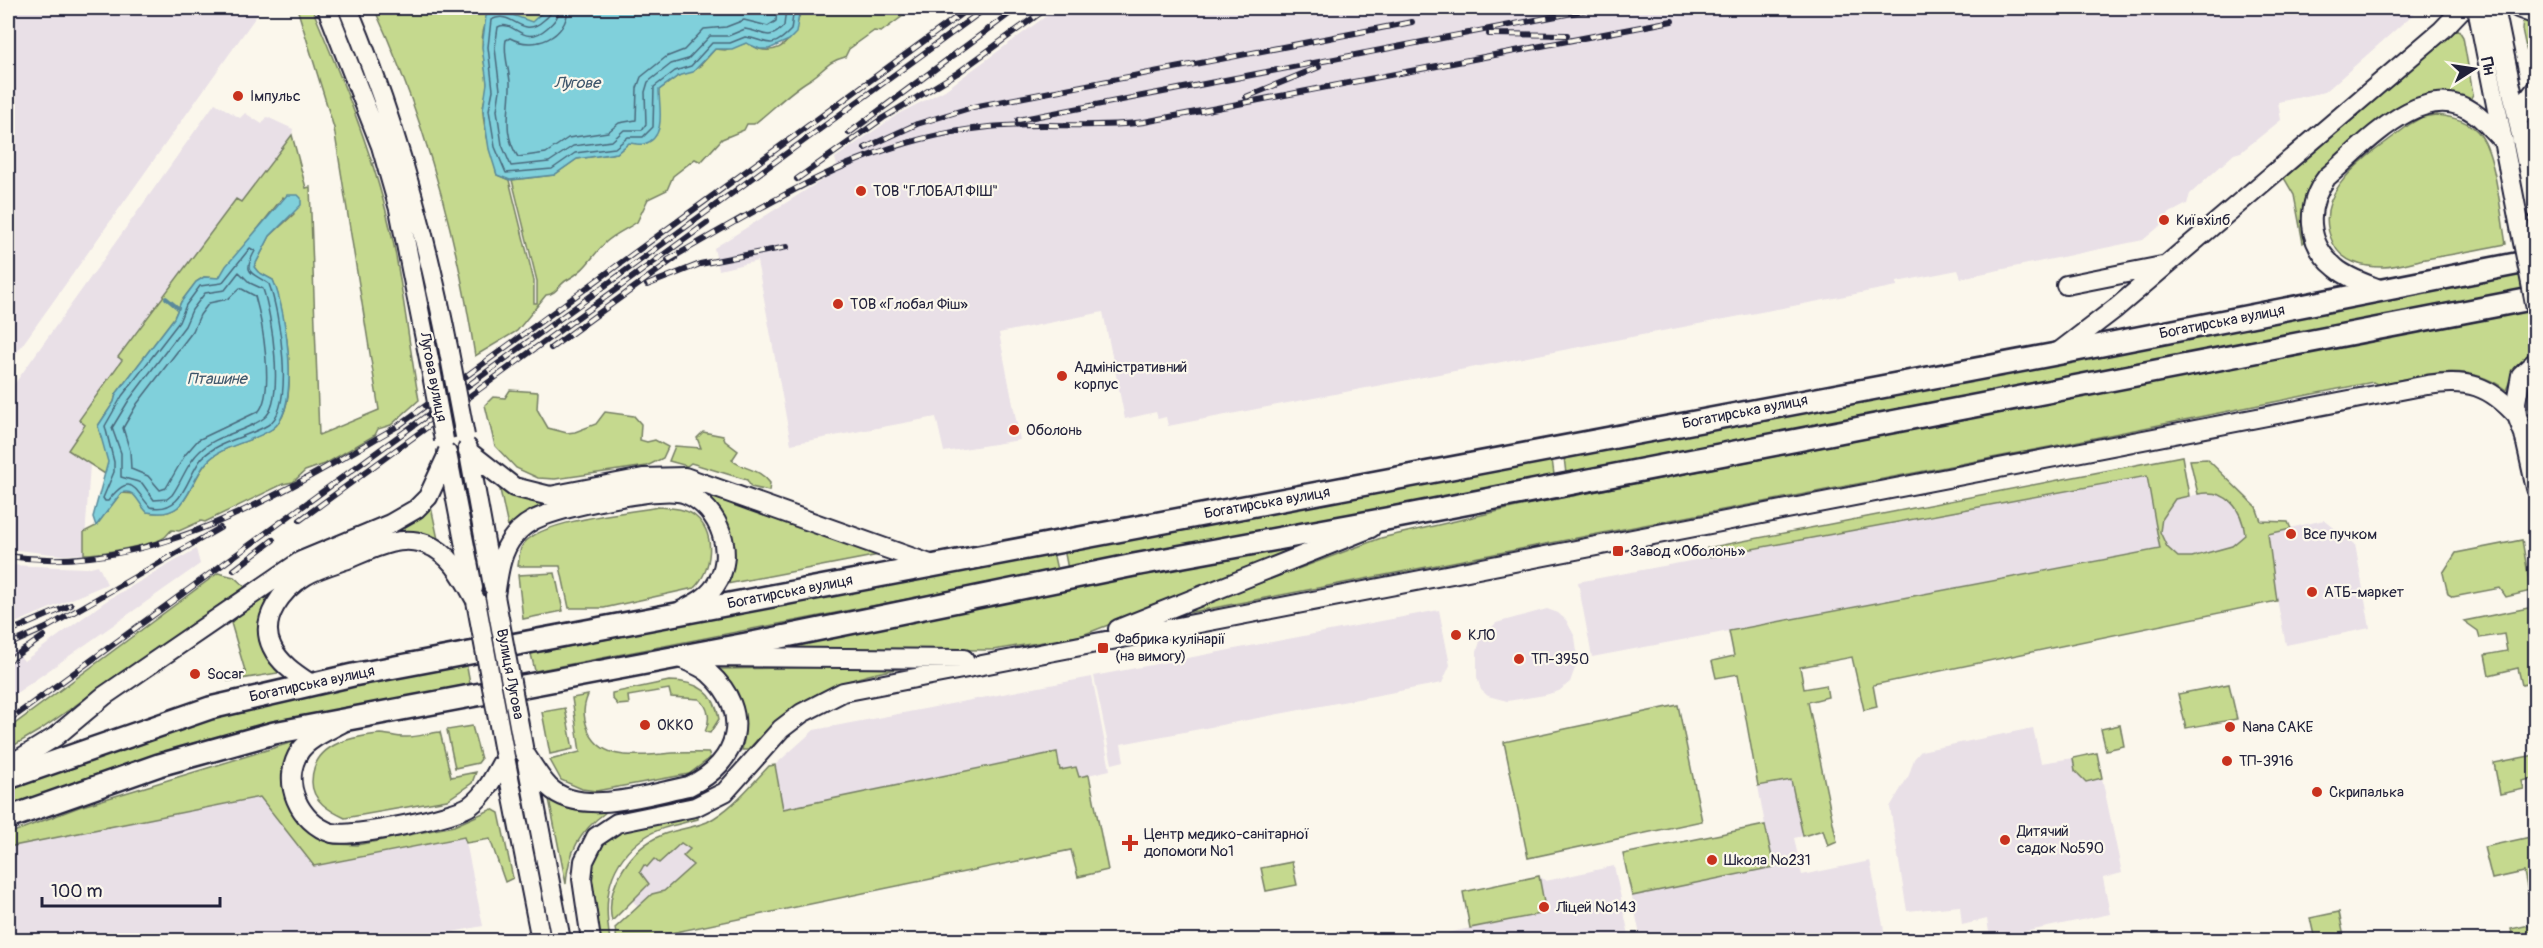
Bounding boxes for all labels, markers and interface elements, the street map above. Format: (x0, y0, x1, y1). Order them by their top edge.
north arrow (2444, 39, 2504, 99)
text: Пн (2476, 55, 2499, 77)
water label: Лугове (554, 73, 602, 93)
place label: Імпульс (250, 87, 301, 106)
marker: Імпульс (231, 89, 245, 103)
place label: ТОВ "ГЛОБАЛ ФІШ" (873, 182, 998, 201)
marker: ТОВ "ГЛОБАЛ ФІШ" (854, 184, 868, 198)
place label: Київхілб (2176, 211, 2231, 230)
marker: Київхілб (2157, 213, 2171, 227)
place label: ТОВ «Глобал Фіш» (850, 295, 968, 314)
marker: ТОВ «Глобал Фіш» (831, 297, 845, 311)
street label: Богатирська вулиця (2158, 300, 2286, 344)
street label: Лугова вулиця (415, 330, 451, 423)
place label: Адміністративний корпус (1074, 358, 1187, 394)
water label: Пташине (187, 369, 249, 389)
marker: Адміністративний корпус (1055, 369, 1069, 383)
street label: Богатирська вулиця (1681, 390, 1809, 434)
place label: Оболонь (1026, 421, 1083, 440)
marker: Оболонь (1007, 423, 1021, 437)
street label: Богатирська вулиця (1202, 483, 1332, 523)
place label: Все пучком (2303, 525, 2377, 544)
marker: Все пучком (2284, 527, 2298, 541)
place label: Завод «Оболонь» (1630, 542, 1746, 561)
marker: Завод «Оболонь» (1611, 544, 1625, 558)
street label: Богатирська вулиця (726, 570, 854, 614)
place label: АТБ-маркет (2324, 583, 2405, 602)
marker: АТБ-маркет (2305, 585, 2319, 599)
place label: КЛО (1468, 626, 1495, 645)
street label: Вулиця Лугова (492, 627, 528, 721)
marker: КЛО (1449, 628, 1463, 642)
place label: Фабрика кулінарії (на вимогу) (1115, 630, 1226, 666)
marker: Фабрика кулінарії (на вимогу) (1096, 641, 1110, 655)
place label: ТП-3950 (1531, 650, 1589, 669)
marker: ТП-3950 (1512, 652, 1526, 666)
street label: Богатирська вулиця (248, 661, 376, 707)
place label: Socar (207, 665, 244, 684)
marker: Socar (188, 667, 202, 681)
place label: ОККО (657, 716, 693, 735)
marker: ОККО (638, 718, 652, 732)
place label: Nana CAKE (2242, 718, 2313, 737)
marker: Nana CAKE (2223, 720, 2237, 734)
place label: ТП-3916 (2239, 752, 2293, 771)
marker: ТП-3916 (2220, 754, 2234, 768)
place label: Скрипалька (2329, 783, 2404, 802)
marker: Скрипалька (2310, 785, 2324, 799)
place label: Дитячий садок №590 (2016, 822, 2104, 858)
place label: Центр медико-санітарної допомоги №1 (1144, 825, 1309, 861)
marker: Дитячий садок №590 (1998, 833, 2012, 847)
marker: Центр медико-санітарної допомоги №1 (1121, 834, 1139, 852)
place label: Школа №231 (1724, 851, 1811, 870)
marker: Школа №231 (1705, 853, 1719, 867)
scale bar (42, 870, 220, 908)
text: 100 m (51, 880, 103, 903)
place label: Ліцей №143 (1555, 898, 1636, 917)
marker: Ліцей №143 (1537, 900, 1551, 914)

